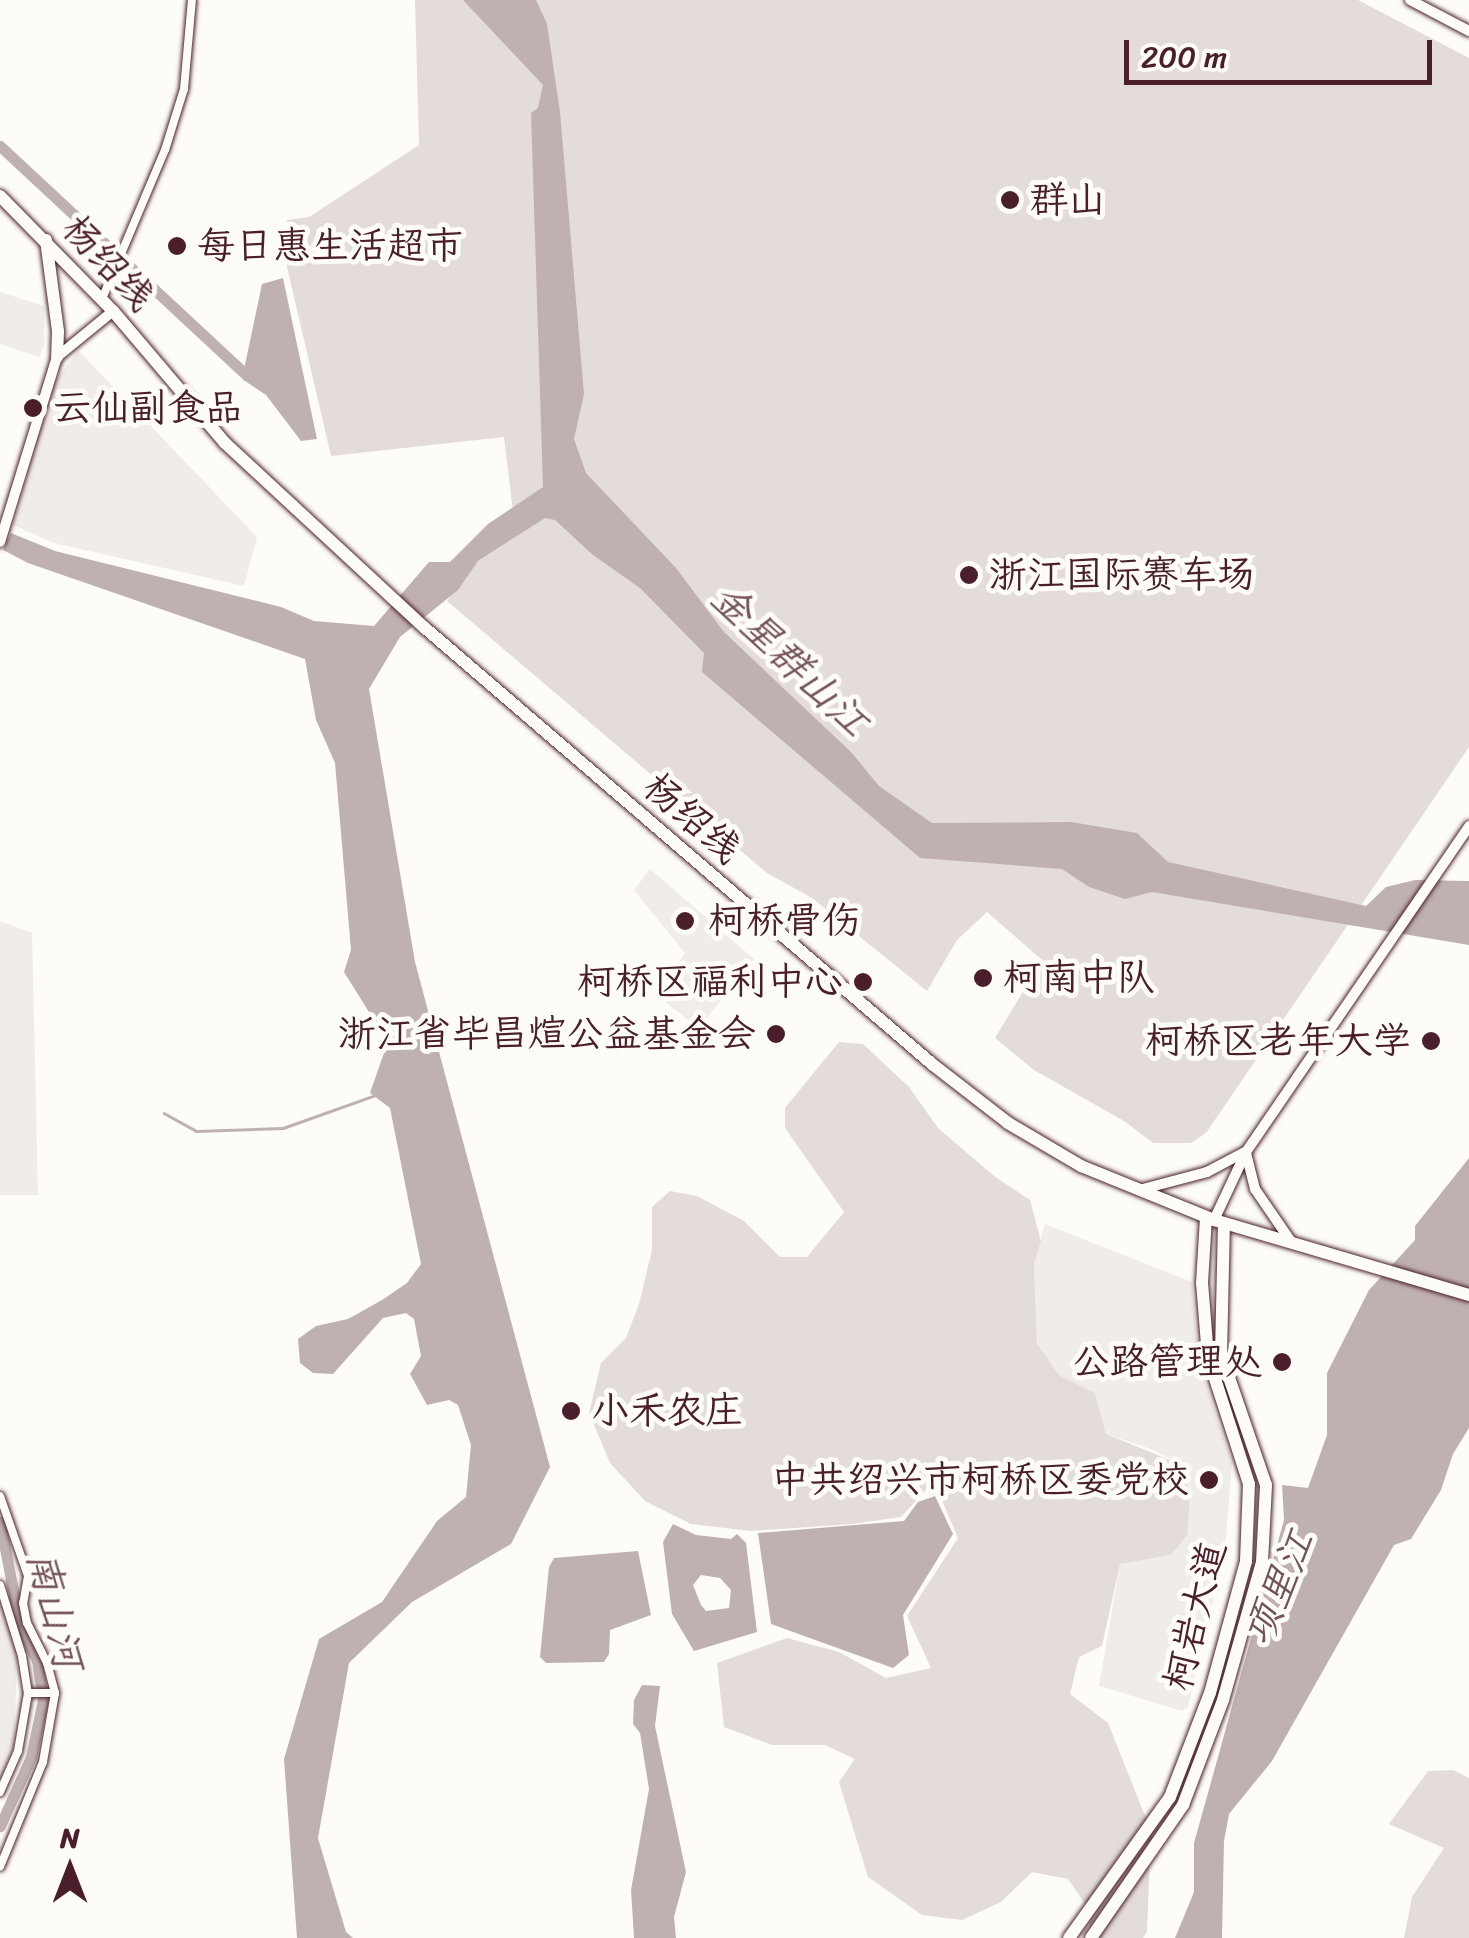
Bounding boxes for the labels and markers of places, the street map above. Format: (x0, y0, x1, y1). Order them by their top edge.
place label: 群山 (1030, 177, 1106, 223)
marker: 群山 (999, 189, 1021, 211)
place label: 每日惠生活超市 (197, 223, 463, 269)
marker: 每日惠生活超市 (166, 235, 188, 257)
place label: 云仙副食品 (53, 385, 243, 431)
marker: 云仙副食品 (22, 397, 44, 419)
place label: 浙江国际赛车场 (989, 552, 1255, 598)
marker: 浙江国际赛车场 (958, 564, 980, 586)
place label: 柯桥骨伤 (708, 898, 860, 944)
marker: 柯桥骨伤 (672, 908, 698, 934)
place label: 柯南中队 (1003, 955, 1155, 1001)
place label: 柯桥区福利中心 (577, 959, 843, 1005)
marker: 柯南中队 (972, 967, 994, 989)
marker: 柯桥区福利中心 (852, 971, 874, 993)
place label: 浙江省毕昌煊公益基金会 (338, 1011, 756, 1057)
place label: 柯桥区老年大学 (1145, 1018, 1411, 1064)
marker: 浙江省毕昌煊公益基金会 (765, 1023, 787, 1045)
marker: 柯桥区老年大学 (1420, 1030, 1442, 1052)
place label: 公路管理处 (1072, 1339, 1262, 1385)
marker: 公路管理处 (1271, 1351, 1293, 1373)
place label: 小禾农庄 (591, 1388, 743, 1434)
marker: 小禾农庄 (560, 1400, 582, 1422)
place label: 中共绍兴市柯桥区委党校 (771, 1457, 1189, 1503)
marker: 中共绍兴市柯桥区委党校 (1198, 1469, 1220, 1491)

